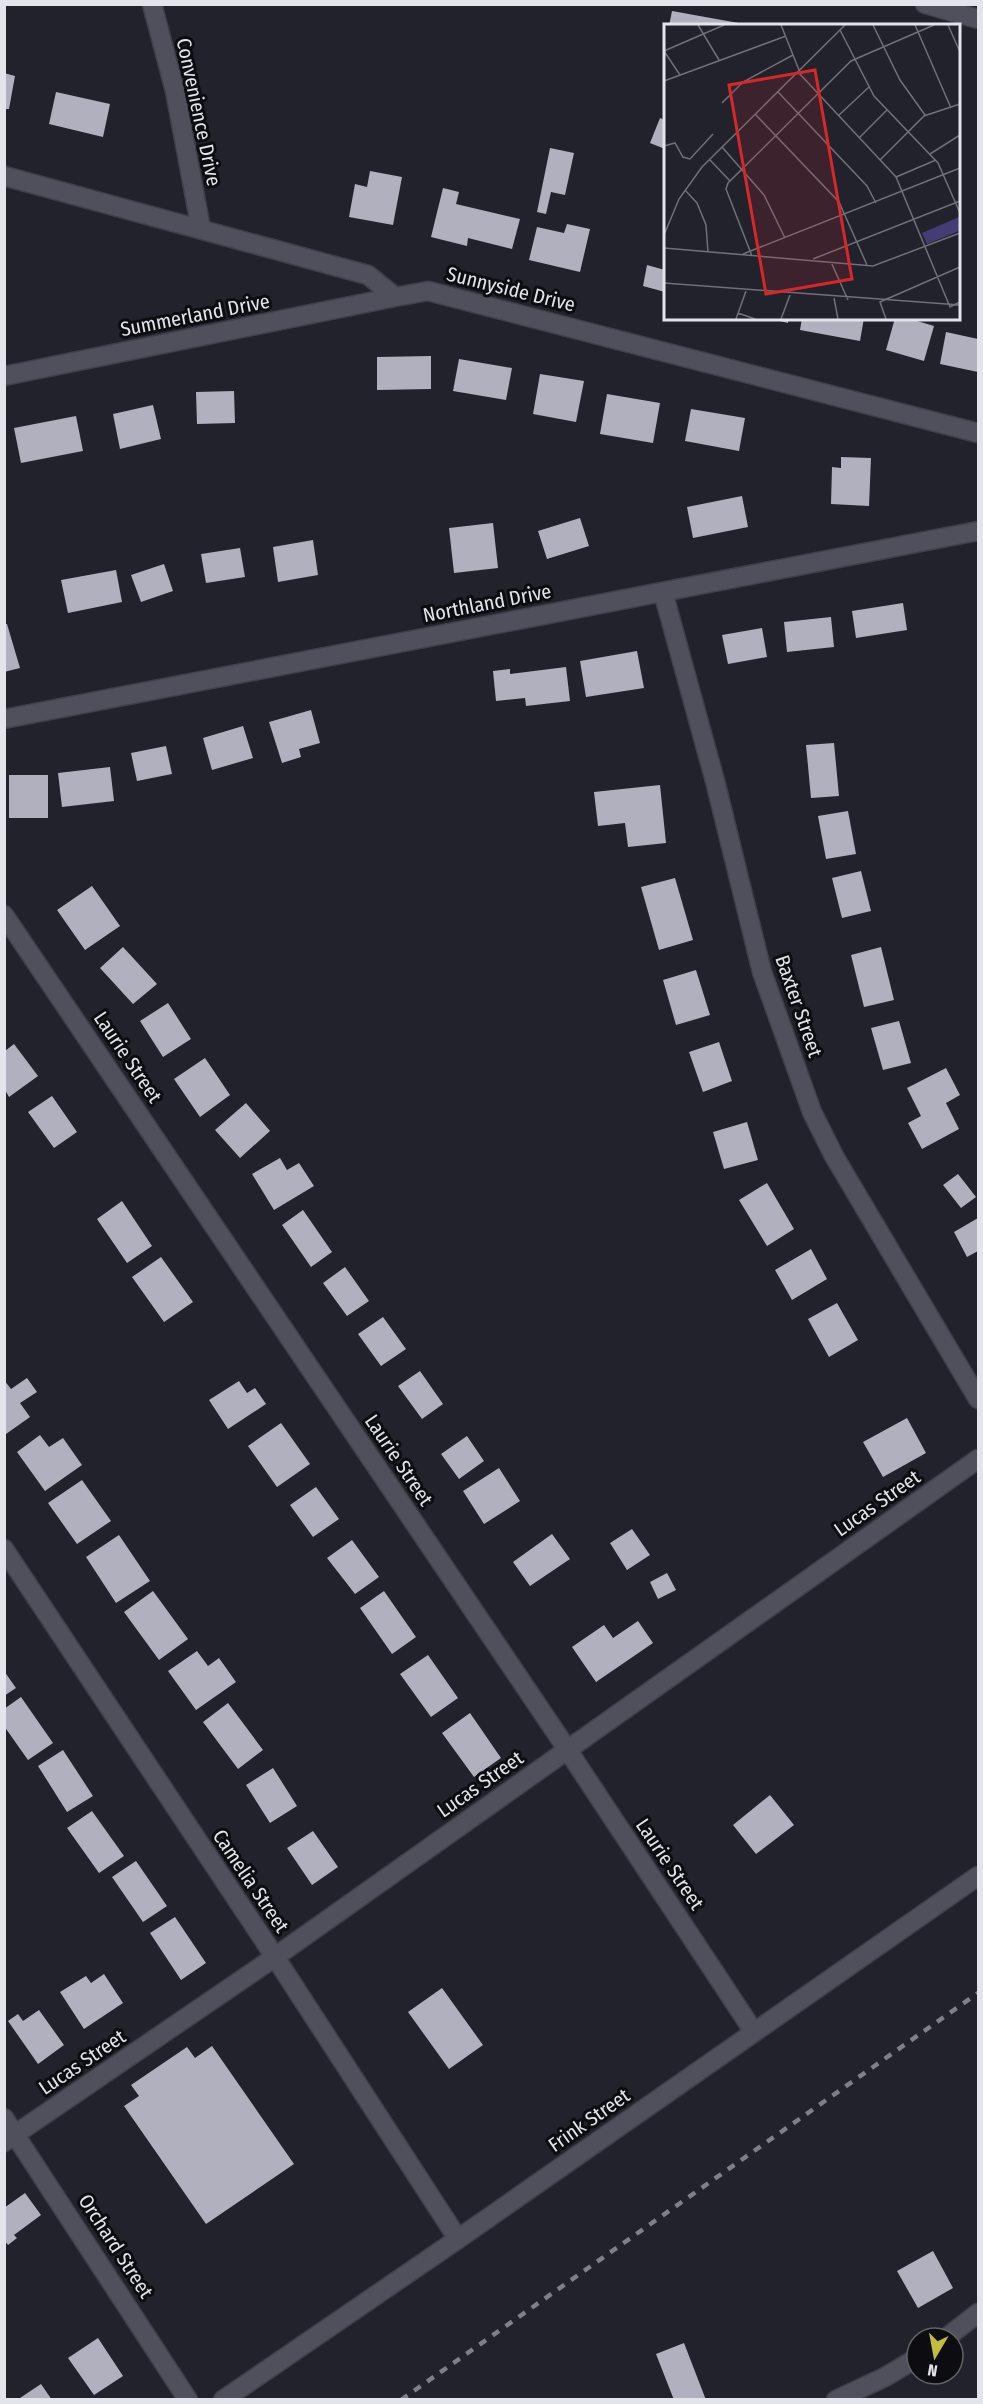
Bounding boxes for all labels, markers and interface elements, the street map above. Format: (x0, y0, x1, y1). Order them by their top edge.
inset map (664, 24, 959, 320)
street label: Convenience Drive (172, 36, 226, 188)
street label: Sunnyside Drive (444, 261, 578, 317)
street label: Summerland Drive (118, 289, 272, 341)
street label: Northland Drive (421, 579, 553, 627)
street label: Baxter Street (770, 952, 828, 1061)
street label: Laurie Street (89, 1007, 167, 1108)
street label: Laurie Street (360, 1410, 438, 1511)
street label: Lucas Street (829, 1464, 925, 1541)
street label: Lucas Street (432, 1745, 528, 1822)
street label: Laurie Street (631, 1814, 709, 1915)
street label: Camelia Street (208, 1825, 294, 1937)
street label: Lucas Street (34, 2024, 130, 2100)
street label: Frink Street (544, 2083, 635, 2157)
street label: Orchard Street (74, 2190, 159, 2303)
north arrow (905, 2326, 965, 2386)
text: N (926, 2360, 939, 2380)

